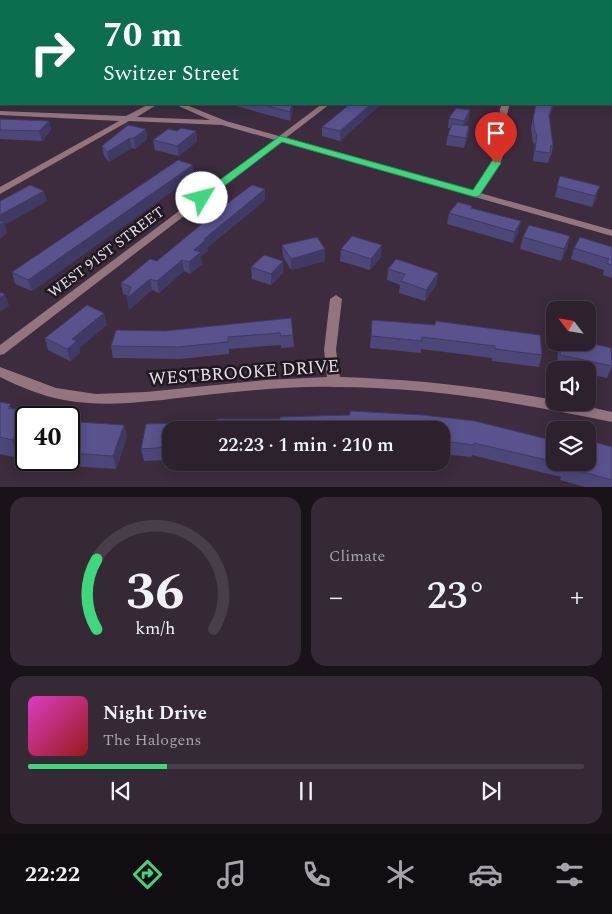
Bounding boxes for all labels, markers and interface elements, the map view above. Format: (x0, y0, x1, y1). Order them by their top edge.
text: 70 m (103, 9, 183, 62)
icon: right (20, 20, 85, 85)
text: Switzer Street (103, 57, 239, 90)
pin (475, 112, 517, 163)
icon: arrive (482, 119, 510, 147)
position arrow (175, 171, 227, 223)
street label: WEST 91ST STREET (43, 201, 169, 304)
north arrow (546, 301, 596, 351)
map controls (546, 301, 596, 471)
street label: WESTBROOKE DRIVE (148, 352, 340, 393)
button: sound (546, 361, 596, 411)
speed limit sign: 40 (15, 406, 80, 471)
button: layers (546, 421, 596, 471)
text: 22:23 · 1 min · 210 m (218, 431, 394, 460)
text: Climate (329, 544, 385, 568)
text: 36 (126, 553, 185, 632)
text: 23° (427, 568, 486, 626)
text: − (329, 576, 343, 619)
text: + (570, 576, 584, 619)
text: km/h (135, 615, 176, 642)
text: Night Drive (103, 699, 207, 728)
text: The Halogens (103, 728, 201, 752)
icon: previous (107, 777, 135, 805)
icon: pause (292, 777, 320, 805)
icon: next (477, 777, 505, 805)
icon: directions (130, 857, 165, 892)
icon: music (214, 857, 249, 892)
icon: phone (299, 857, 334, 892)
icon: climate (383, 857, 418, 892)
icon: car (468, 857, 503, 892)
icon: filters (552, 857, 587, 892)
text: 22:22 (25, 858, 80, 891)

